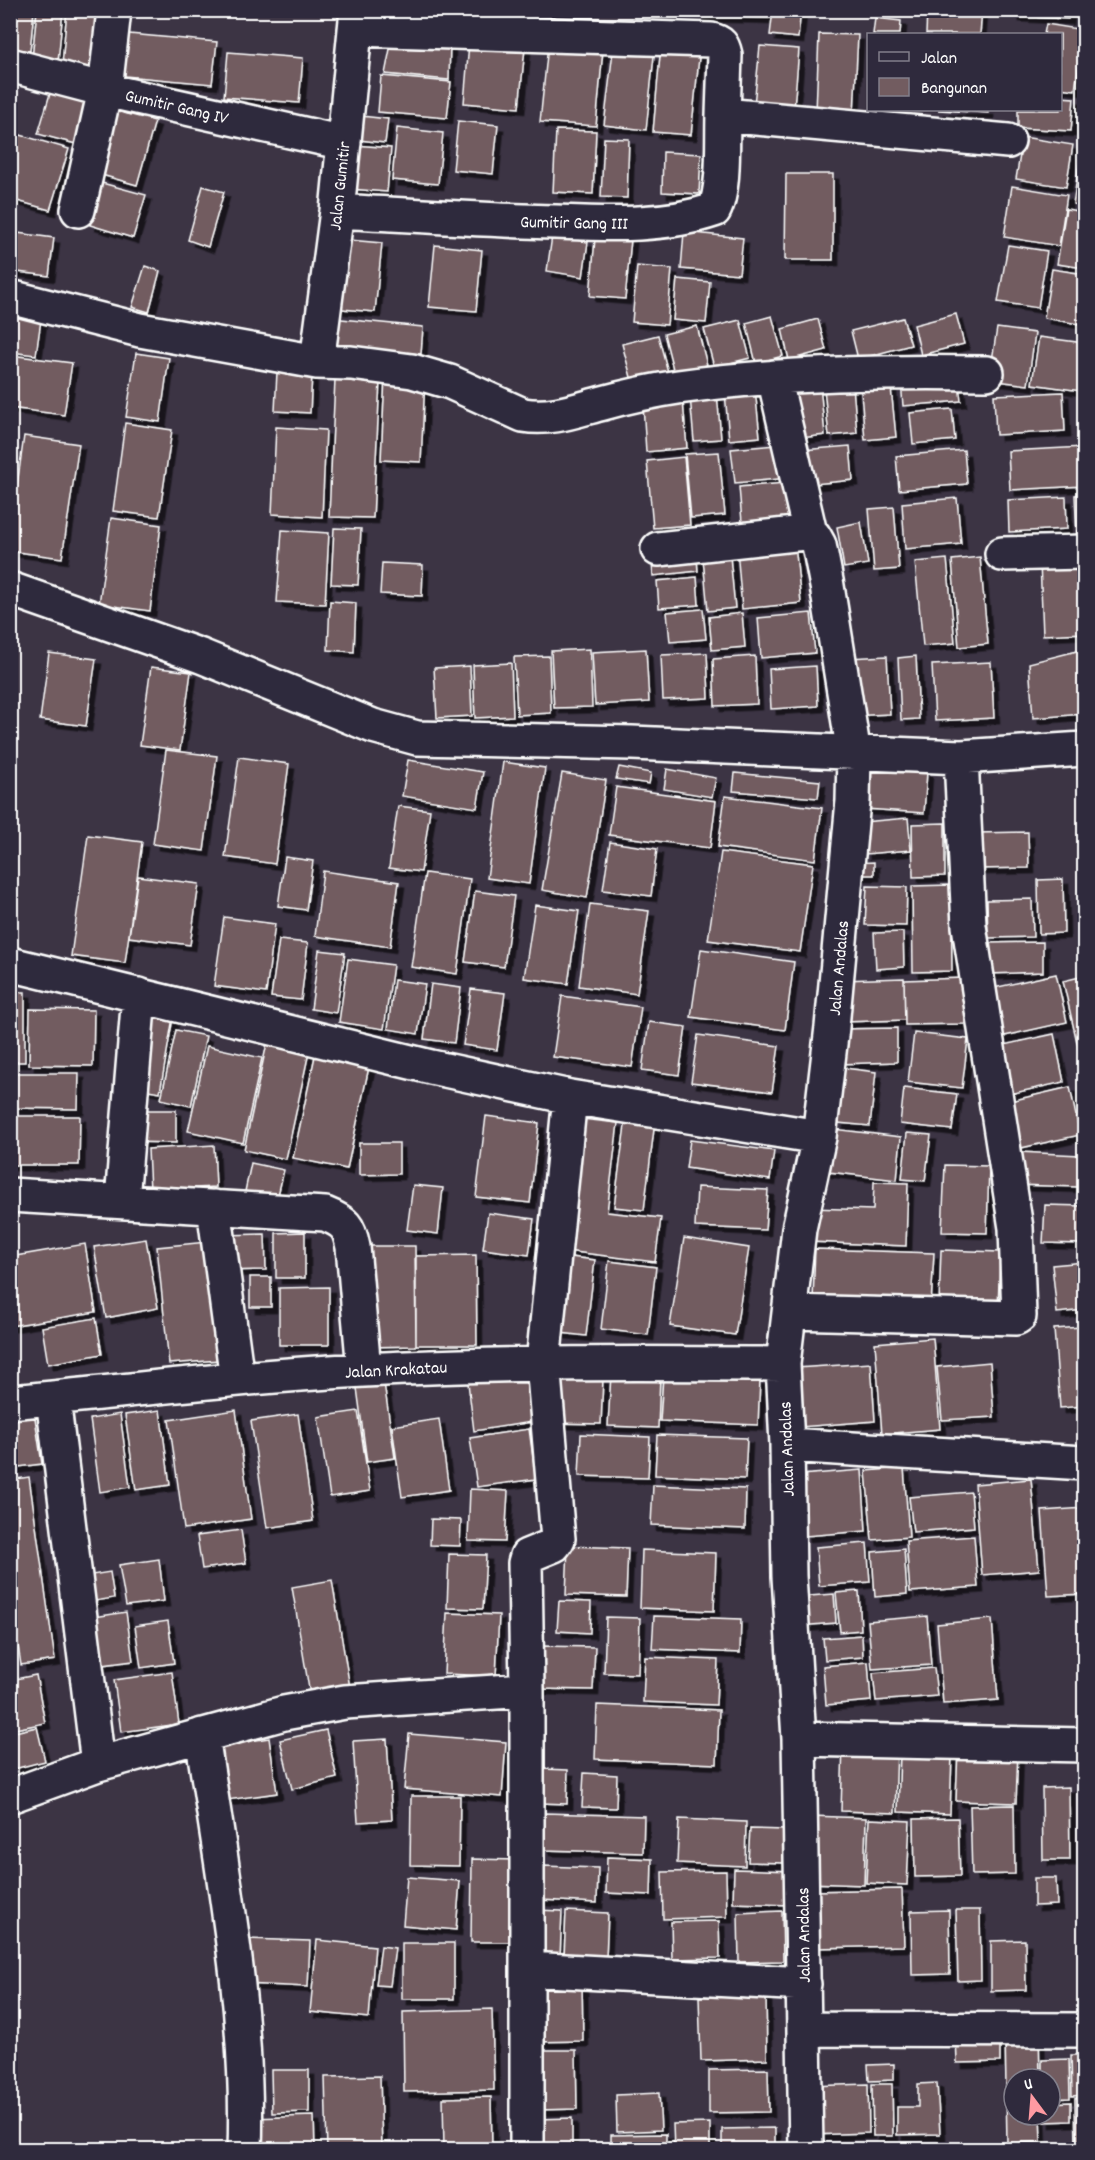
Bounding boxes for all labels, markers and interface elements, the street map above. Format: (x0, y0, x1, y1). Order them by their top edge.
legend (867, 33, 1062, 111)
text: Jalan (921, 47, 957, 72)
text: Bangunan (921, 77, 987, 102)
street label: Gumitir Gang IV (122, 84, 231, 133)
street label: Jalan Gumitir (324, 140, 359, 232)
street label: Gumitir Gang III (520, 211, 629, 238)
street label: Jalan Andalas (824, 920, 857, 1017)
street label: Jalan Krakatau (344, 1356, 448, 1387)
street label: Jalan Andalas (774, 1401, 803, 1497)
street label: Jalan Andalas (792, 1887, 819, 1983)
north arrow (1002, 2067, 1062, 2127)
text: U (1022, 2073, 1036, 2097)

